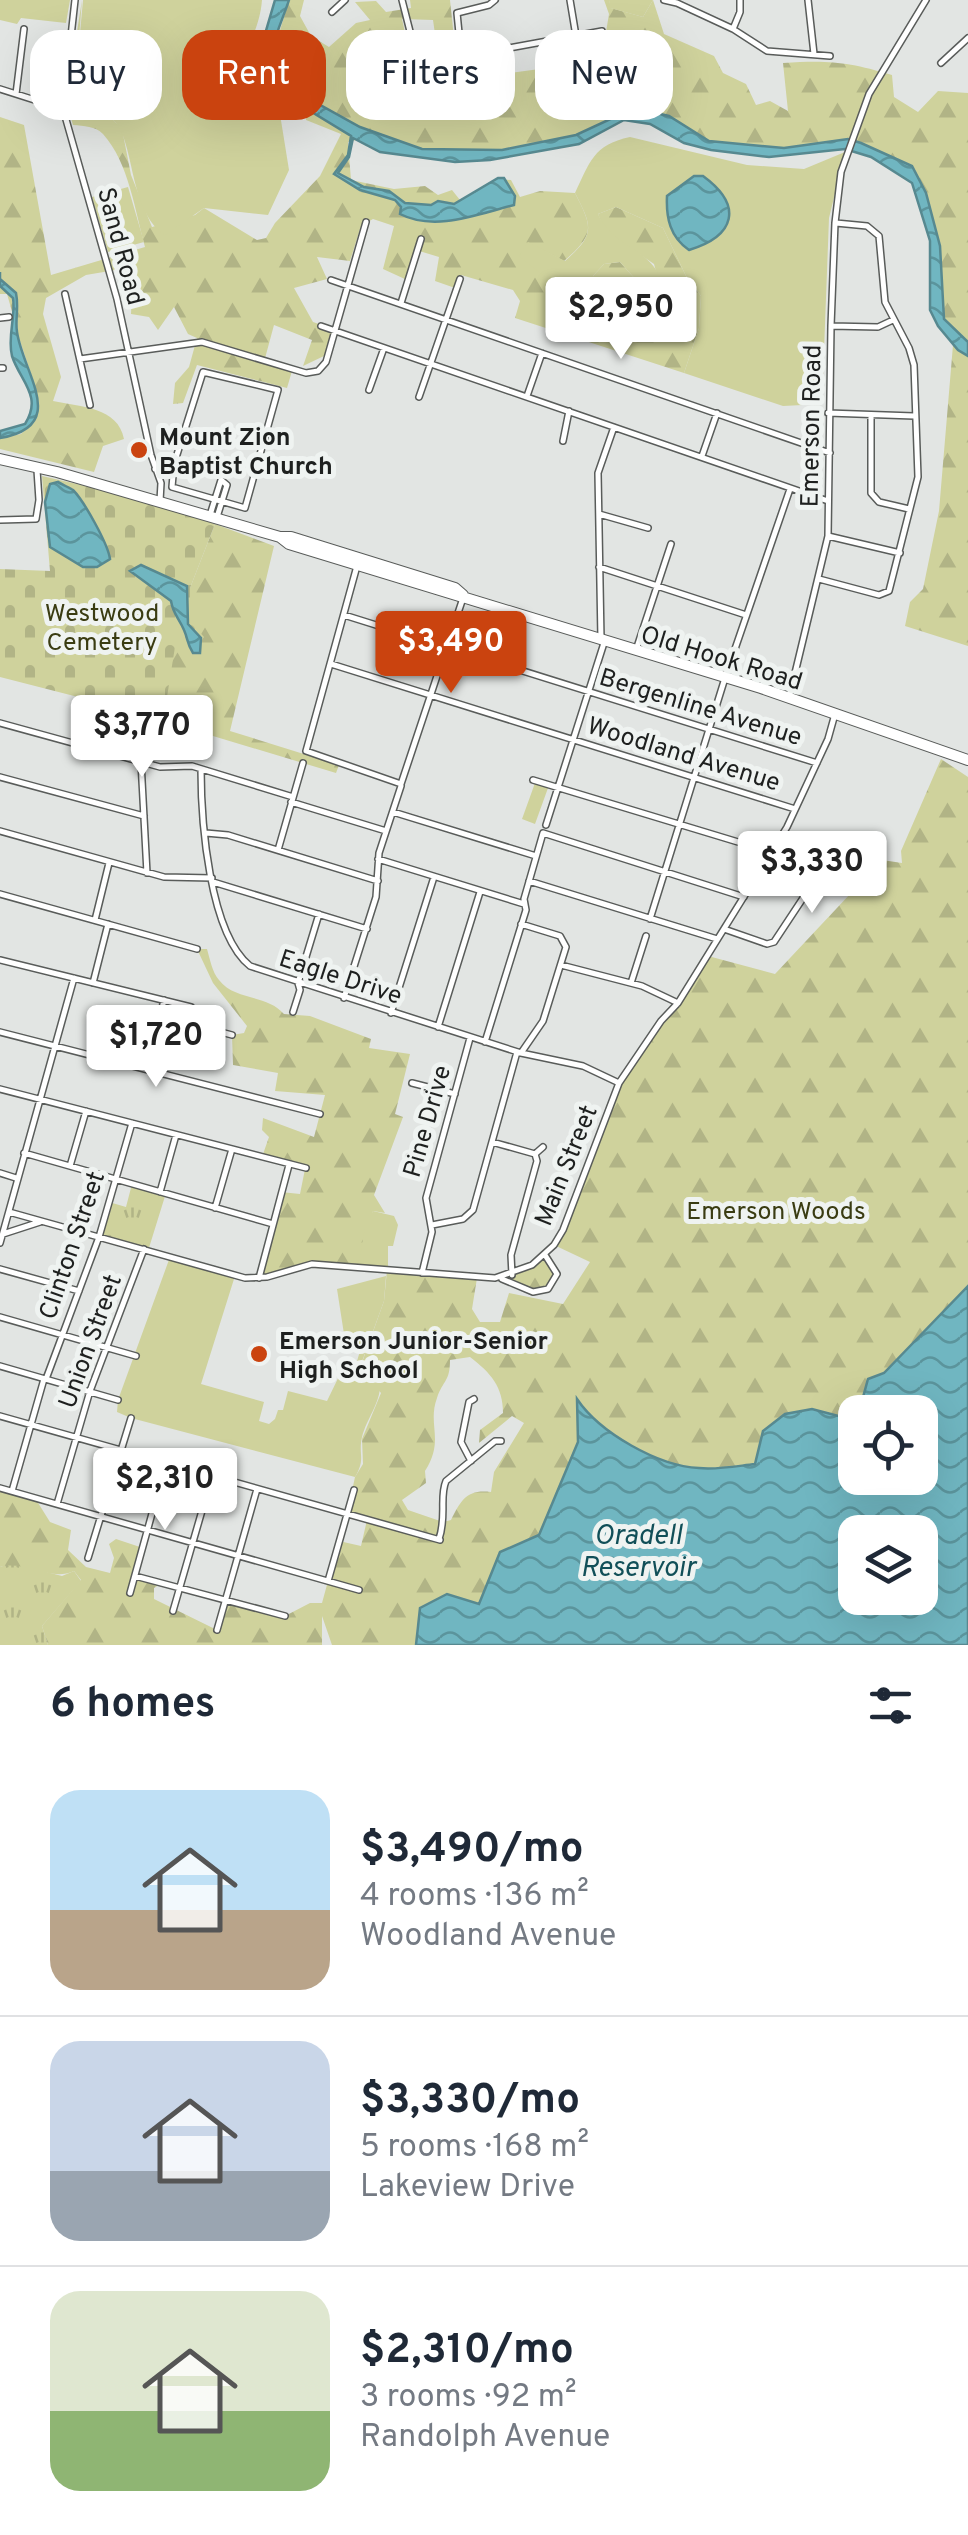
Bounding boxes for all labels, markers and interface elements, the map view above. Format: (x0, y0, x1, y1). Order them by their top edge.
chip: Buy (30, 30, 162, 120)
chip: Rent (182, 30, 326, 120)
chip: Filters (346, 30, 515, 120)
chip: New (535, 30, 673, 120)
street label: Sand Road (88, 184, 150, 309)
pin: $2,950 (540, 277, 702, 362)
text: $2,950 (567, 289, 675, 329)
street label: Emerson Road (796, 344, 830, 508)
place label: Mount Zion Baptist Church (159, 423, 333, 484)
marker: Mount Zion Baptist Church (128, 439, 150, 461)
park label: Westwood Cemetery (45, 599, 159, 660)
pin: $3,490 (370, 611, 532, 696)
street label: Old Hook Road (636, 620, 806, 700)
text: $3,490 (397, 623, 505, 663)
street label: Bergenline Avenue (595, 663, 805, 755)
pin: $3,770 (61, 695, 223, 780)
text: $3,770 (93, 707, 191, 747)
street label: Woodland Avenue (583, 711, 784, 800)
pin: $3,330 (731, 831, 893, 916)
text: $3,330 (760, 843, 864, 883)
street label: Eagle Drive (274, 944, 406, 1014)
pin: $1,720 (75, 1005, 237, 1090)
text: $1,720 (109, 1017, 203, 1057)
street label: Pine Drive (398, 1062, 460, 1182)
street label: Main Street (529, 1101, 607, 1231)
street label: Clinton Street (34, 1168, 114, 1324)
park label: Emerson Woods (686, 1197, 866, 1229)
street label: Union Street (53, 1271, 131, 1413)
place label: Emerson Junior-Senior High School (279, 1327, 548, 1388)
marker: Emerson Junior-Senior High School (248, 1343, 270, 1365)
map controls (838, 1395, 938, 1615)
button: locate (838, 1395, 938, 1495)
pin: $2,310 (84, 1448, 246, 1533)
text: $2,310 (115, 1460, 215, 1500)
button: layers (838, 1515, 938, 1615)
water label: Oradell Reservoir (580, 1519, 698, 1587)
icon: filters (863, 1678, 918, 1733)
text: 6 homes (50, 1679, 215, 1732)
text: $3,490/mo (360, 1824, 583, 1877)
icon: home (130, 1830, 250, 1950)
text: 4 rooms · 136 m² (360, 1877, 589, 1917)
text: Woodland Avenue (360, 1917, 616, 1957)
text: $3,330/mo (360, 2075, 580, 2128)
icon: home (130, 2081, 250, 2201)
text: 5 rooms · 168 m² (360, 2128, 589, 2168)
text: Lakeview Drive (360, 2168, 575, 2208)
text: $2,310/mo (360, 2325, 574, 2378)
icon: home (130, 2331, 250, 2451)
text: 3 rooms · 92 m² (360, 2378, 577, 2418)
text: Randolph Avenue (360, 2418, 610, 2458)

